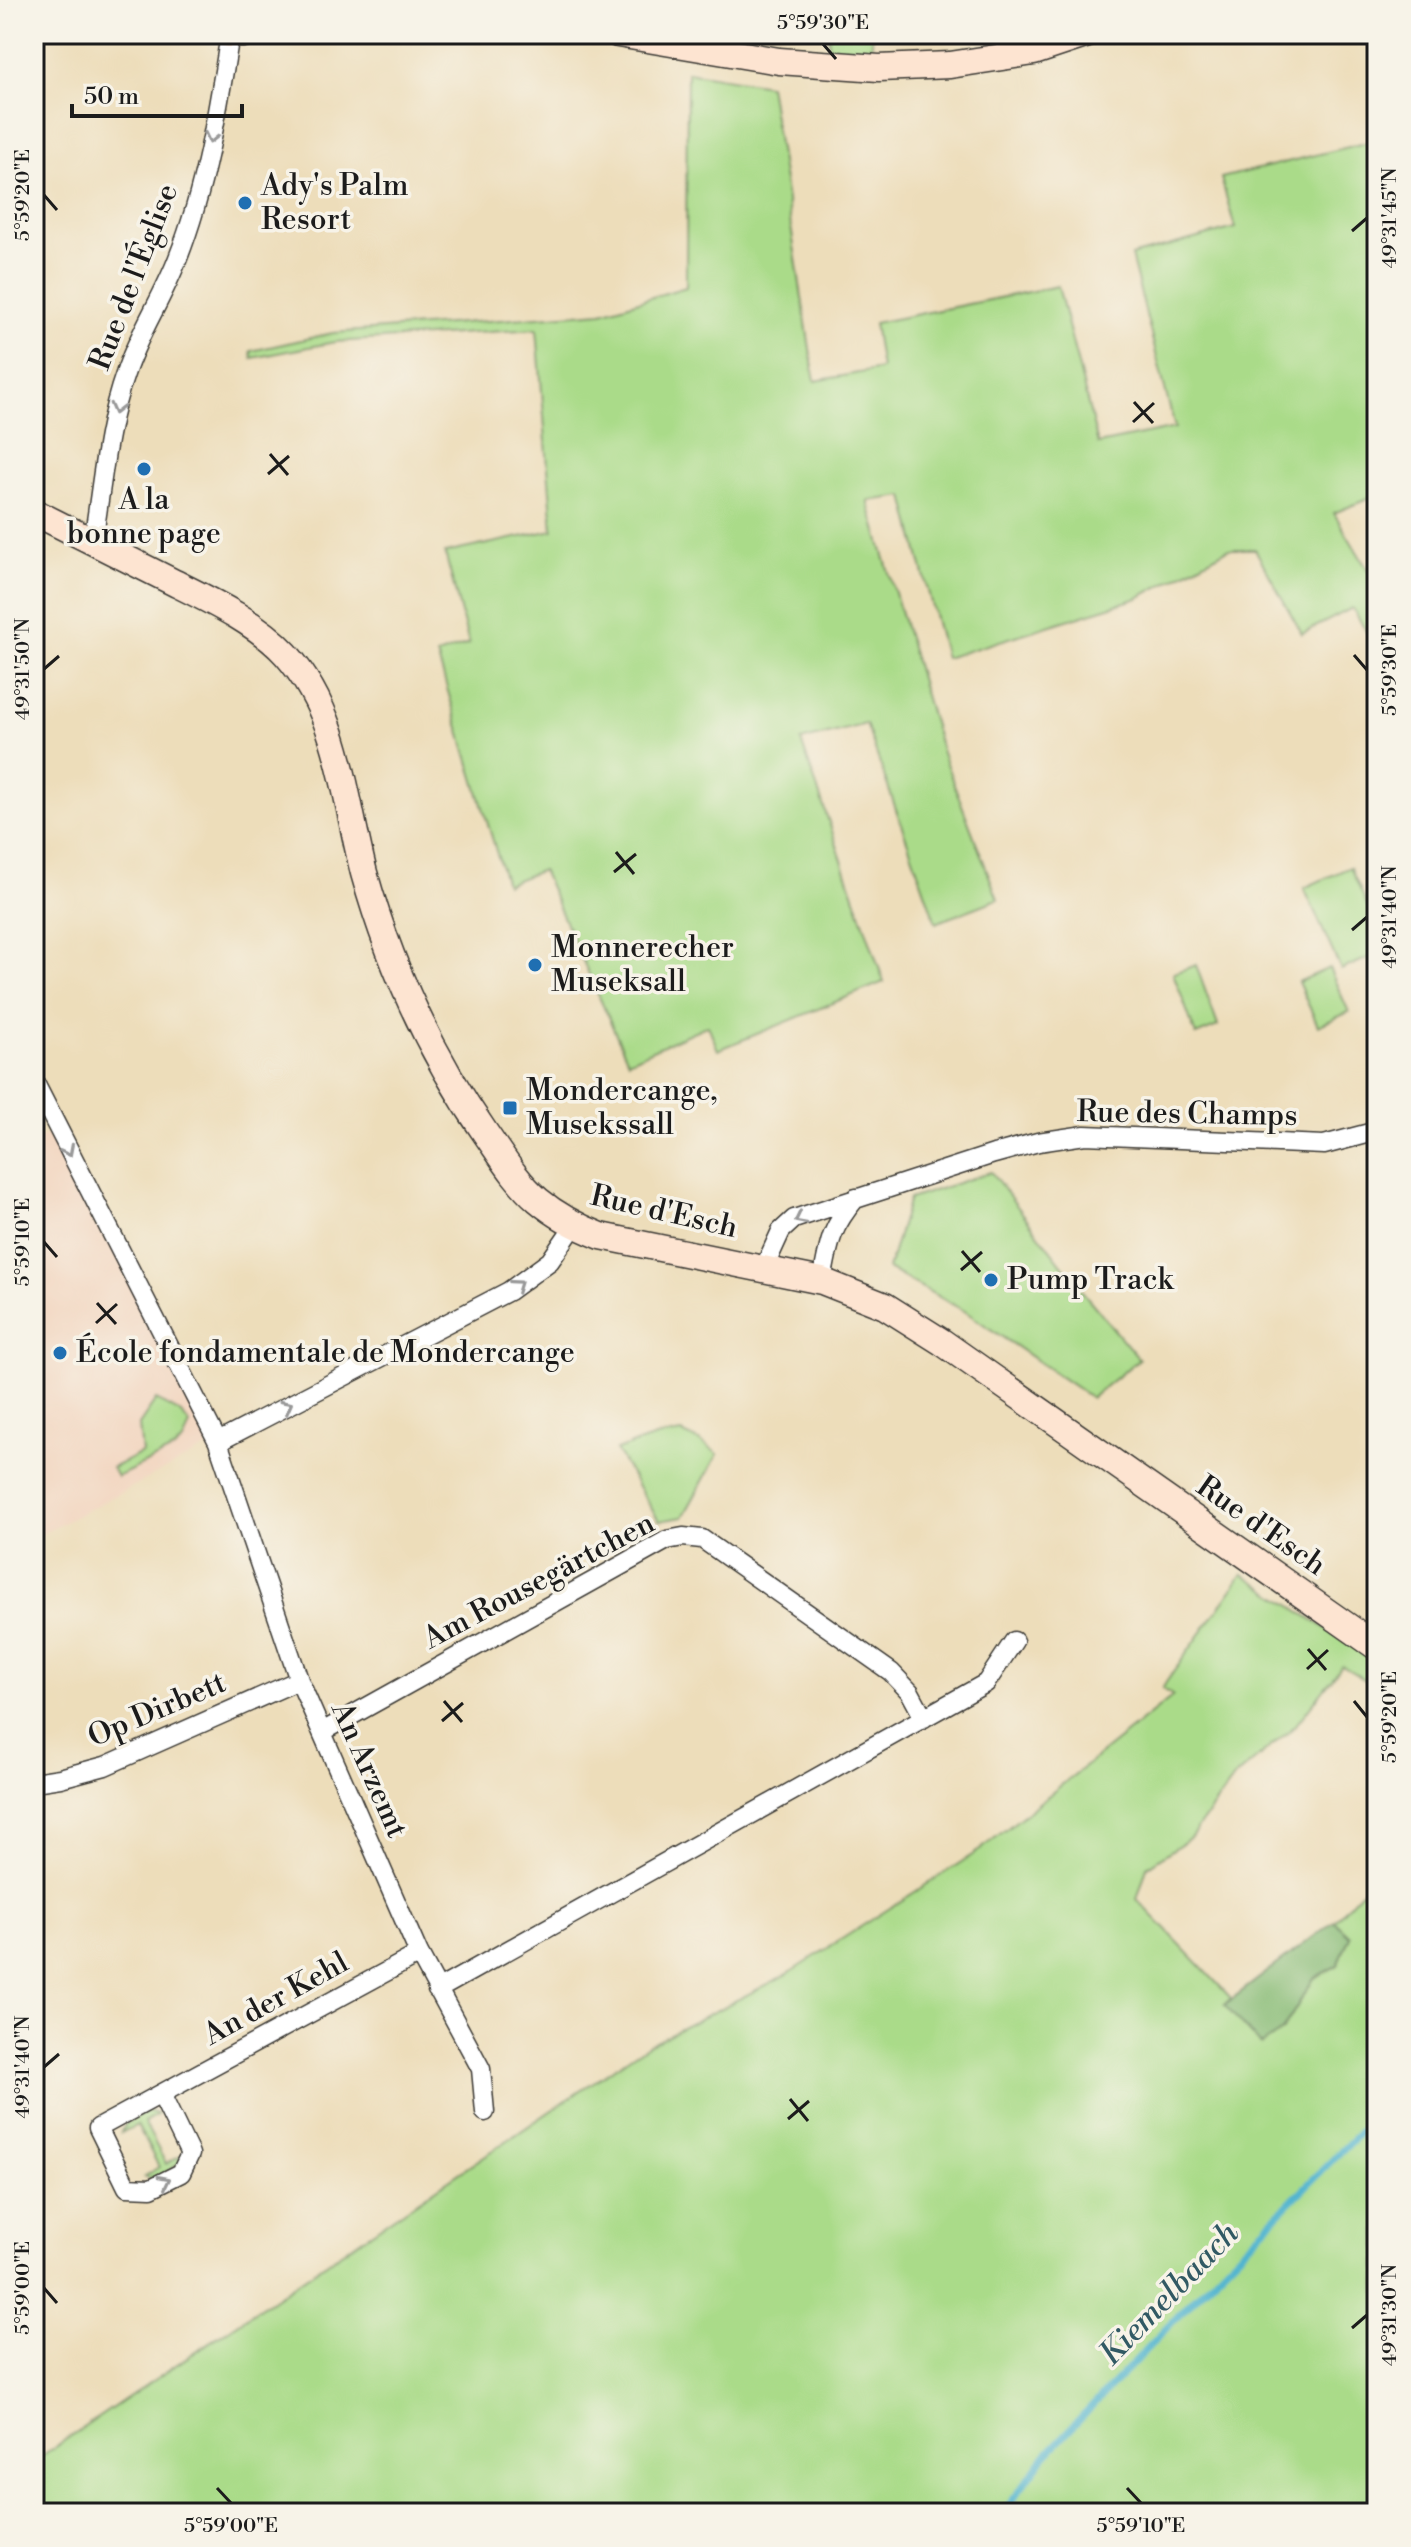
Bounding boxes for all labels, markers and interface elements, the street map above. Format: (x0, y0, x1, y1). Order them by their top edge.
text: 5°59'30"E (777, 11, 869, 36)
scale bar (72, 68, 242, 118)
text: 50 m (84, 82, 139, 112)
one-way arrow (203, 131, 220, 145)
text: 5°59'20"E (11, 149, 36, 241)
place label: Ady's Palm Resort (260, 167, 408, 239)
text: 49°31'45"N (1378, 168, 1403, 268)
street label: Rue de l'Église (79, 178, 187, 376)
marker: Ady's Palm Resort (236, 194, 254, 212)
one-way arrow (108, 401, 125, 415)
marker: A la bonne page (135, 460, 153, 478)
place label: A la bonne page (67, 481, 221, 553)
text: 49°31'50"N (11, 618, 36, 720)
text: 5°59'30"E (1378, 624, 1403, 716)
text: 49°31'40"N (1378, 865, 1403, 968)
place label: Monnerecher Museksall (551, 929, 734, 1001)
marker: Monnerecher Museksall (526, 956, 544, 974)
place label: Mondercange, Musekssall (526, 1072, 718, 1144)
street label: Rue des Champs (1076, 1093, 1298, 1135)
marker: Mondercange, Musekssall (501, 1099, 519, 1117)
one-way arrow (59, 1142, 74, 1157)
street label: Rue d'Esch (587, 1177, 741, 1247)
text: 5°59'10"E (11, 1198, 36, 1286)
one-way arrow (793, 1209, 808, 1225)
place label: Pump Track (1007, 1261, 1175, 1299)
marker: Pump Track (982, 1271, 1000, 1289)
one-way arrow (508, 1280, 523, 1295)
place label: École fondamentale de Mondercange (76, 1332, 575, 1372)
marker: École fondamentale de Mondercange (51, 1344, 69, 1362)
one-way arrow (279, 1401, 294, 1416)
street label: Rue d'Esch (1189, 1468, 1333, 1585)
street label: Am Rousegärtchen (416, 1504, 661, 1658)
street label: Op Dirbett (82, 1664, 232, 1756)
text: 5°59'20"E (1378, 1671, 1403, 1763)
street label: An Arzemt (322, 1695, 416, 1844)
street label: An der Kehl (196, 1944, 355, 2055)
text: 49°31'40"N (11, 2015, 36, 2118)
one-way arrow (157, 2175, 172, 2190)
water label: Kiemelbaach (1091, 2214, 1247, 2374)
text: 5°59'00"E (11, 2241, 36, 2335)
text: 49°31'30"N (1378, 2264, 1403, 2366)
text: 5°59'00"E (184, 2514, 278, 2539)
text: 5°59'10"E (1097, 2514, 1185, 2539)

